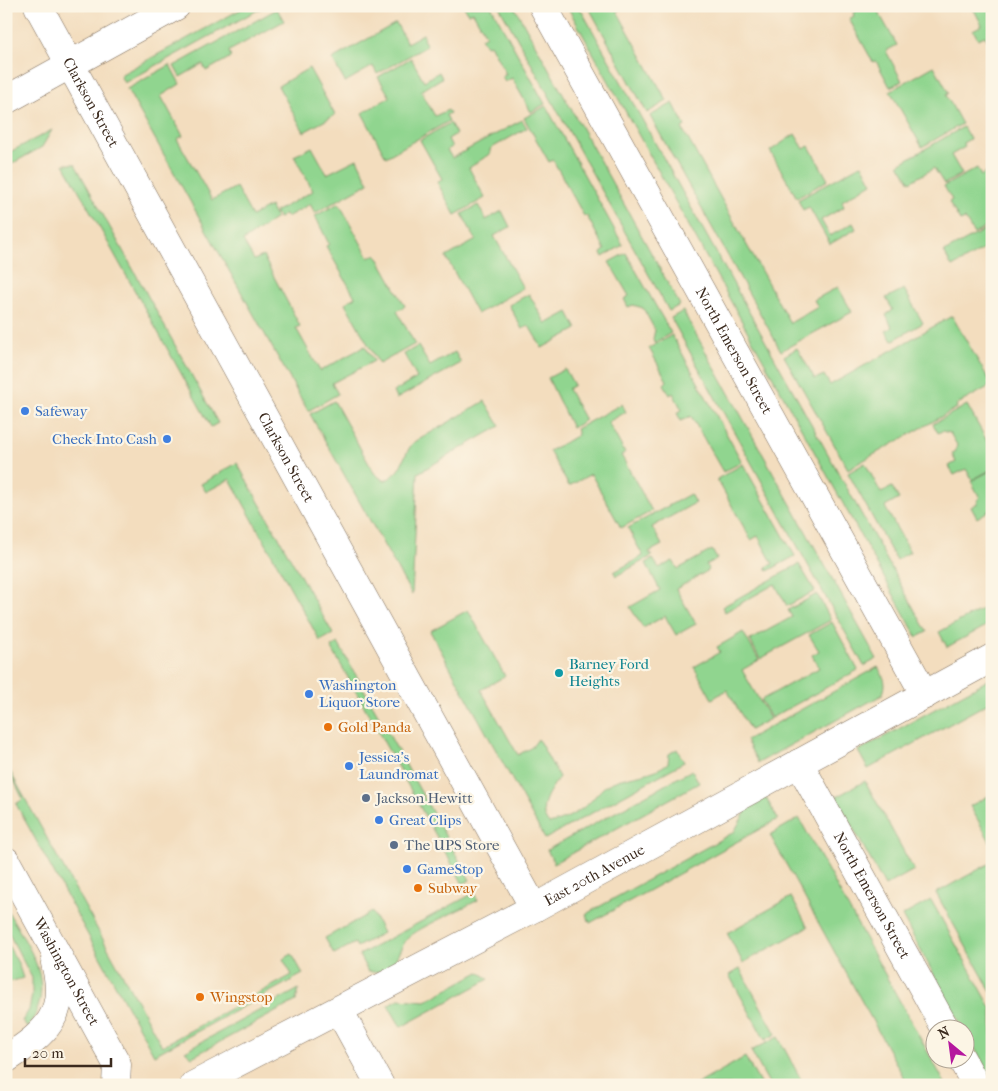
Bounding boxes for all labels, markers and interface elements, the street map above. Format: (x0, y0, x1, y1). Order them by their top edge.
street label: Clarkson Street (59, 54, 123, 151)
street label: North Emerson Street (692, 284, 777, 418)
place label: Safeway (35, 402, 88, 420)
marker: Safeway (19, 405, 31, 417)
street label: Clarkson Street (254, 409, 318, 506)
place label: Check Into Cash (52, 430, 158, 448)
marker: Check Into Cash (161, 433, 173, 445)
place label: Barney Ford Heights (569, 655, 650, 690)
marker: Barney Ford Heights (553, 667, 565, 679)
place label: Washington Liquor Store (318, 676, 401, 711)
marker: Washington Liquor Store (303, 688, 315, 700)
place label: Gold Panda (338, 718, 412, 736)
marker: Gold Panda (322, 721, 334, 733)
place label: Jessica's Laundromat (358, 748, 440, 783)
marker: Jessica's Laundromat (343, 760, 355, 772)
place label: Jackson Hewitt (375, 789, 473, 807)
marker: Jackson Hewitt (360, 792, 372, 804)
place label: Great Clips (389, 811, 462, 829)
marker: Great Clips (373, 814, 385, 826)
street label: North Emerson Street (830, 829, 914, 962)
place label: The UPS Store (404, 836, 500, 854)
marker: The UPS Store (388, 839, 400, 851)
street label: East 20th Avenue (541, 840, 648, 910)
place label: GameStop (417, 860, 483, 878)
marker: GameStop (401, 863, 413, 875)
place label: Subway (428, 879, 478, 897)
marker: Subway (412, 882, 424, 894)
street label: Washington Street (29, 914, 104, 1029)
place label: Wingstop (209, 988, 272, 1006)
marker: Wingstop (194, 991, 206, 1003)
north arrow (926, 1018, 976, 1068)
text: N (935, 1023, 953, 1043)
scale bar (25, 1036, 111, 1068)
text: 20 m (32, 1044, 64, 1062)

